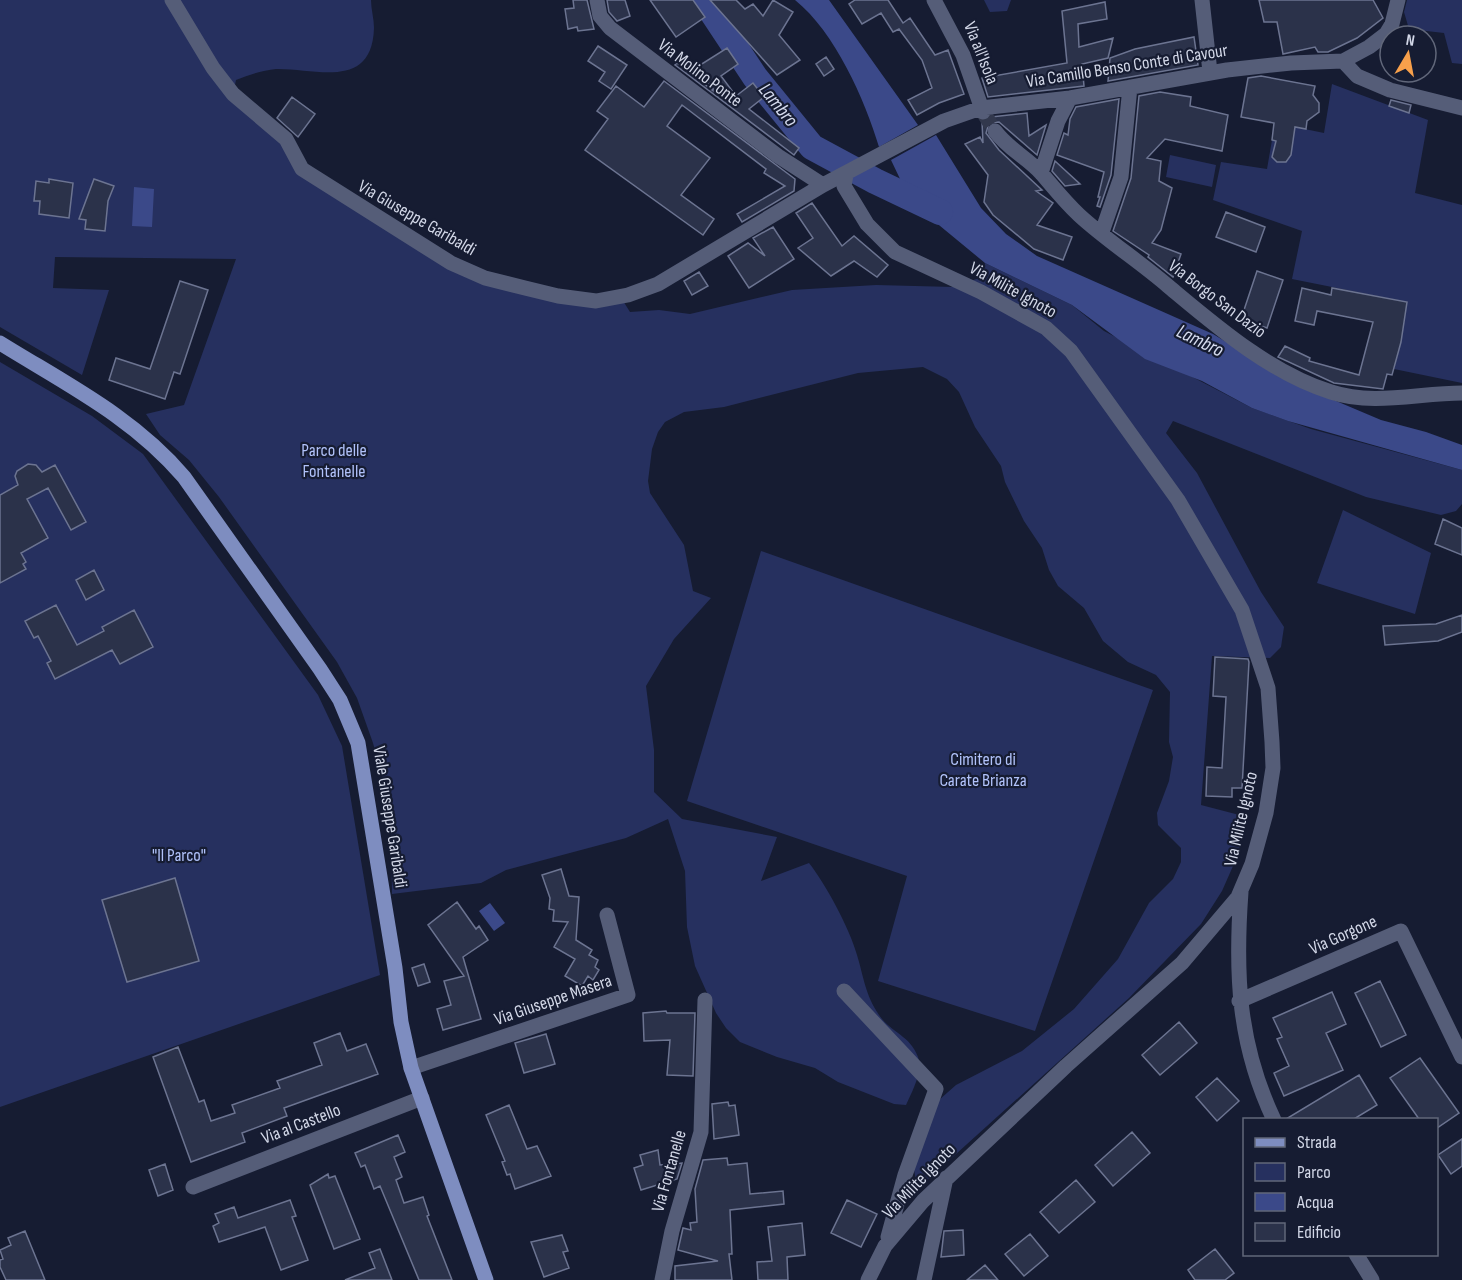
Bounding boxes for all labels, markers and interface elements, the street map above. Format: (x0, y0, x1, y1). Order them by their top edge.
street label: Via all'Isola (959, 19, 1003, 87)
north arrow (1378, 24, 1438, 84)
text: N (1404, 31, 1416, 51)
street label: Via Molino Ponte (654, 35, 746, 111)
street label: Via Camillo Benso Conte di Cavour (1025, 40, 1229, 92)
water label: Lambro (753, 78, 803, 132)
street label: Via Giuseppe Garibaldi (354, 176, 480, 260)
street label: Via Borgo San Dazio (1164, 255, 1270, 343)
street label: Via Milite Ignoto (966, 257, 1060, 323)
water label: Lambro (1173, 319, 1227, 363)
park label: Parco delle Fontanelle (301, 440, 367, 482)
street label: Viale Giuseppe Garibaldi (368, 745, 412, 889)
park label: Cimitero di Carate Brianza (939, 749, 1027, 791)
street label: Via Milite Ignoto (1220, 770, 1262, 868)
park label: "Il Parco" (152, 845, 206, 866)
street label: Via Gorgone (1306, 911, 1380, 959)
street label: Via Giuseppe Masera (491, 970, 615, 1030)
street label: Via al Castello (259, 1099, 343, 1149)
legend (1243, 1118, 1438, 1256)
street label: Via Fontanelle (647, 1128, 691, 1214)
text: Strada (1297, 1132, 1337, 1153)
street label: Via Milite Ignoto (878, 1139, 960, 1223)
text: Parco (1297, 1162, 1331, 1183)
text: Acqua (1296, 1192, 1334, 1213)
text: Edificio (1297, 1222, 1341, 1243)

